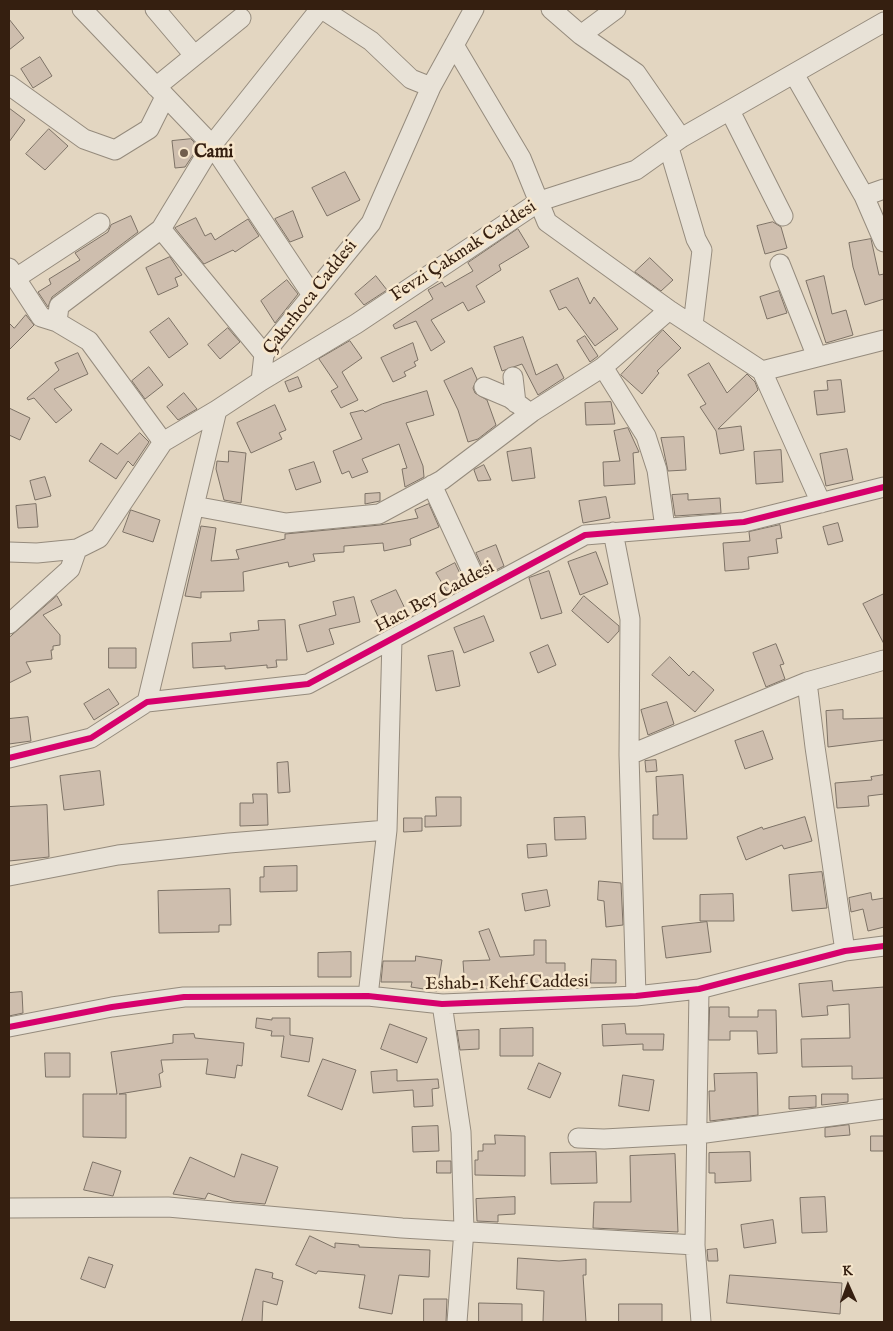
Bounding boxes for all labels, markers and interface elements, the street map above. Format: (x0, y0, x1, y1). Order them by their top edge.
place label: Cami (194, 142, 233, 164)
marker: Cami (178, 147, 190, 159)
street label: Fevzi Çakmak Caddesi (387, 197, 541, 307)
street label: Çakırhoca Caddesi (260, 236, 362, 360)
street label: Hacı Bey Caddesi (372, 557, 498, 639)
street label: Eshab-ı Kehf Caddesi (425, 972, 589, 996)
north arrow (823, 1261, 873, 1311)
text: K (842, 1262, 853, 1280)

